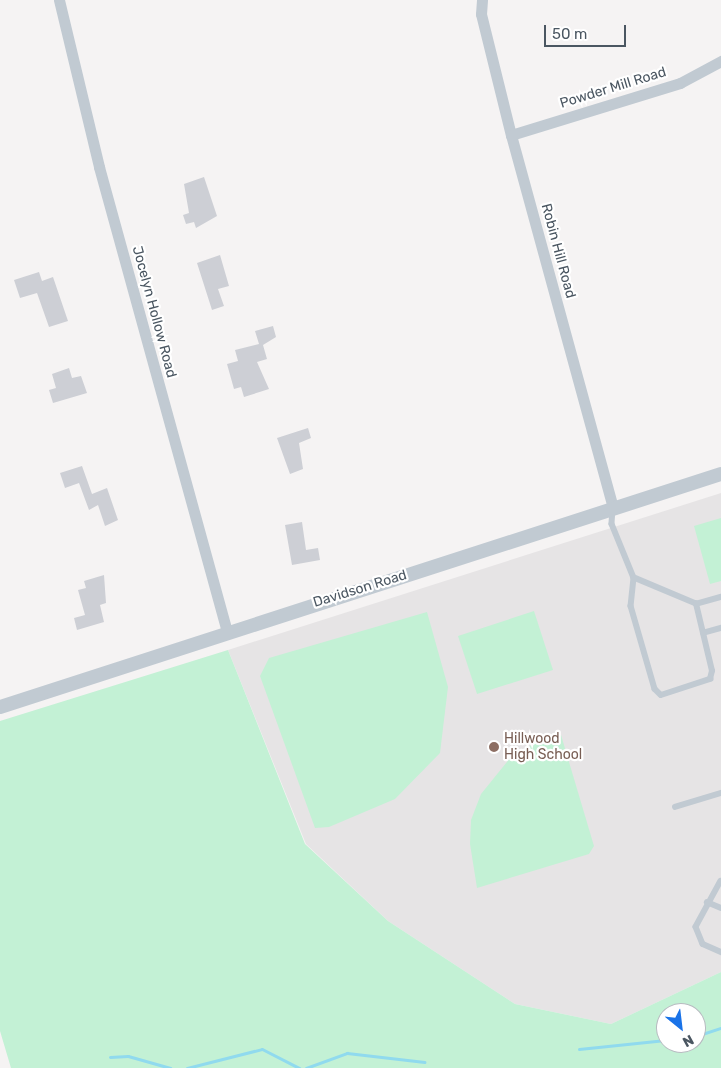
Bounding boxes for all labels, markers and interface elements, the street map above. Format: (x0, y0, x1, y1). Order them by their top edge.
scale bar (546, 15, 628, 47)
text: 50 m (552, 25, 587, 43)
street label: Powder Mill Road (558, 64, 668, 112)
street label: Robin Hill Road (537, 202, 579, 300)
street label: Jocelyn Hollow Road (128, 244, 180, 380)
street label: Davidson Road (311, 567, 409, 611)
place label: Hillwood High School (504, 731, 582, 764)
marker: Hillwood High School (488, 741, 500, 753)
north arrow (656, 1003, 706, 1053)
text: N (680, 1031, 697, 1051)

